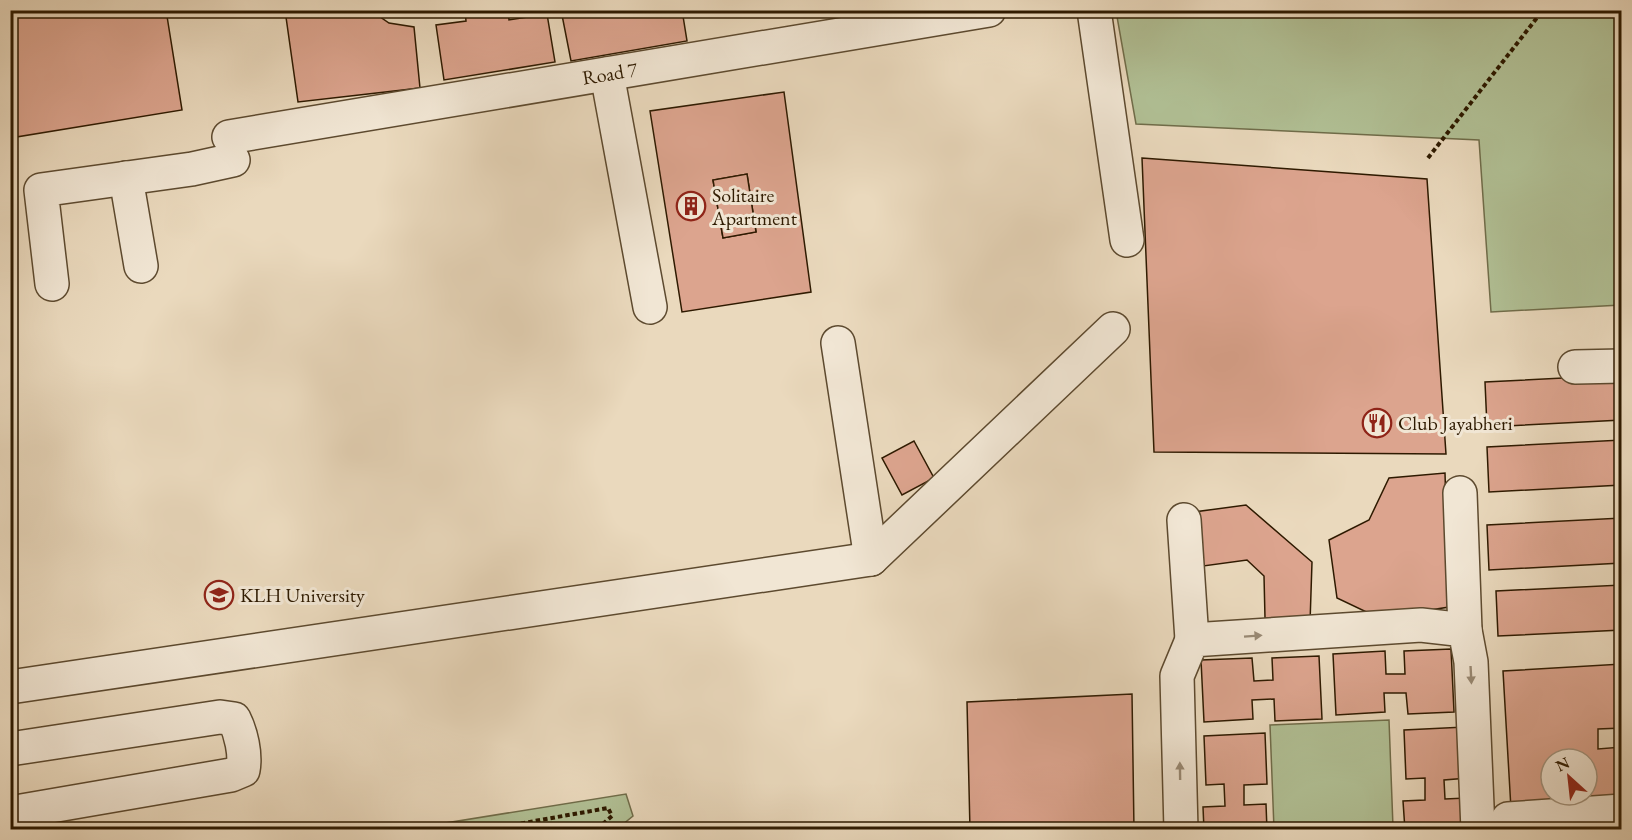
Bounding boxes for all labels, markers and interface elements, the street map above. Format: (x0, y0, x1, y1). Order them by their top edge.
street label: Road 7 (580, 56, 640, 91)
place label: Solitaire Apartment (711, 182, 798, 231)
building icon: Solitaire Apartment (675, 190, 707, 222)
restaurant icon: Club Jayabheri (1361, 407, 1393, 439)
place label: Club Jayabheri (1398, 410, 1513, 436)
school or university icon: KLH University (203, 579, 235, 611)
place label: KLH University (240, 582, 365, 608)
one-way arrow (1244, 631, 1263, 641)
one-way arrow (1467, 665, 1476, 684)
north arrow (1539, 747, 1599, 807)
text: N (1552, 752, 1573, 776)
one-way arrow (1175, 762, 1184, 781)

